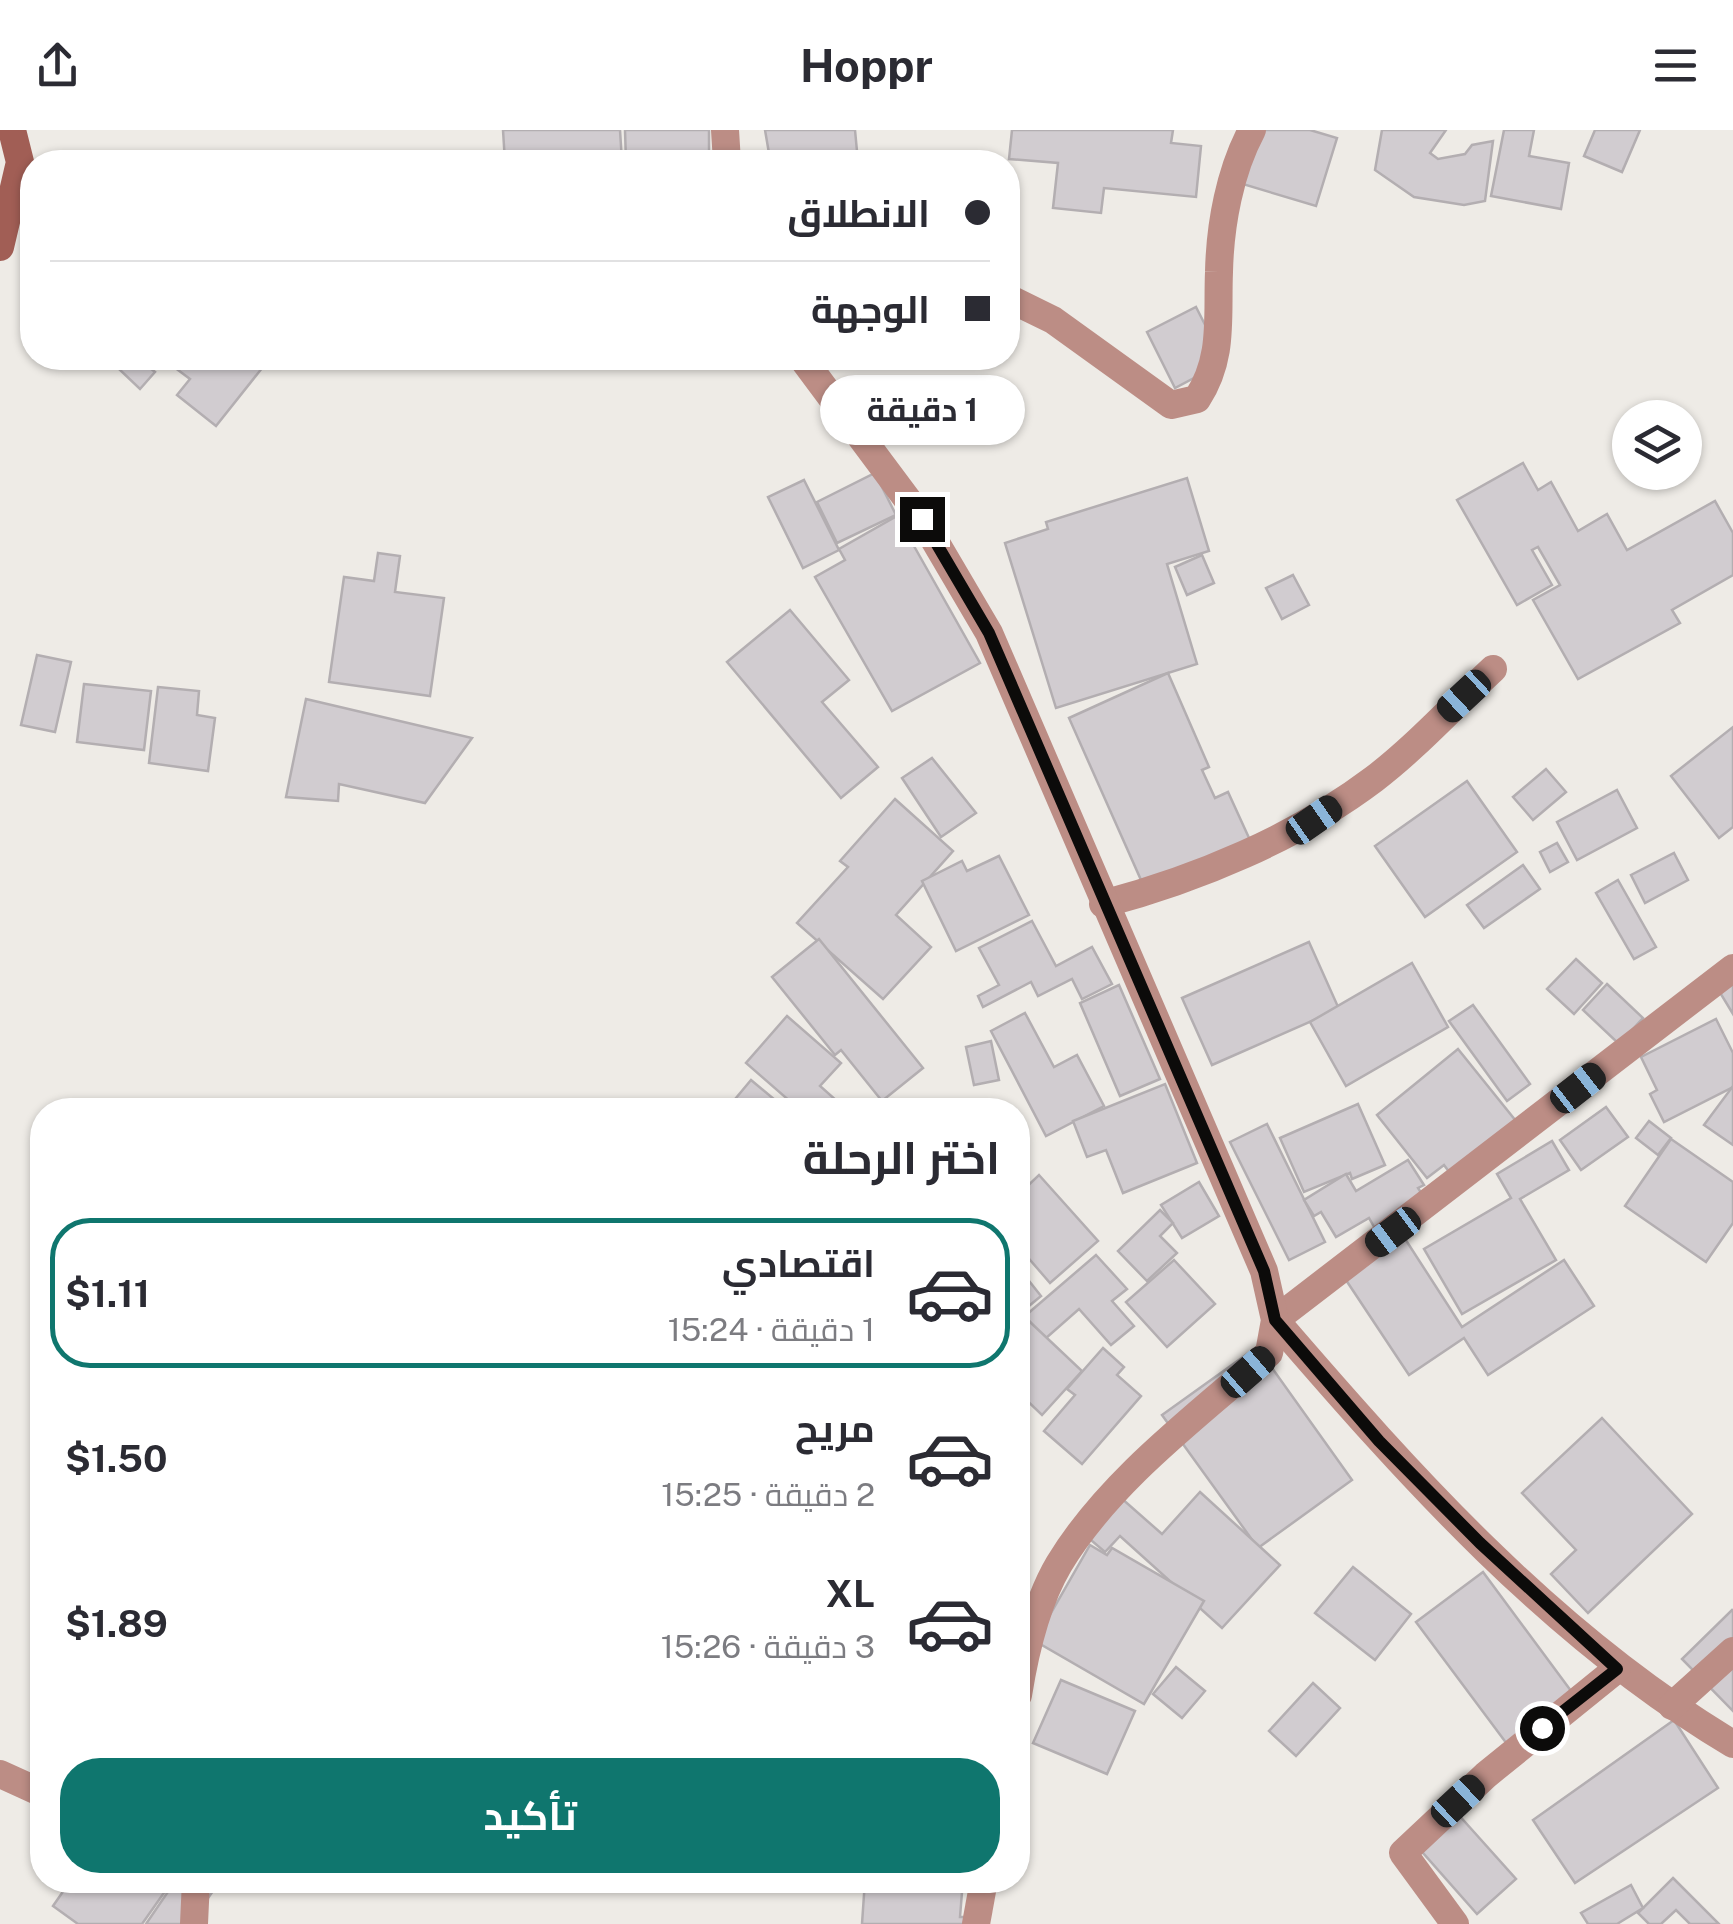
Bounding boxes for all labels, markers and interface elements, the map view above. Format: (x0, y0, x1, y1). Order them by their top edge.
icon: share (30, 38, 85, 93)
icon: menu (1648, 38, 1703, 93)
text: Hoppr (800, 39, 933, 92)
text: الانطلاق (787, 191, 930, 236)
text: الوجهة (811, 287, 930, 332)
callout: 1 دقيقة (820, 374, 1024, 444)
text: 1 دقيقة (867, 391, 978, 428)
map controls (1612, 400, 1702, 490)
button: layers (1612, 400, 1702, 490)
route end (900, 497, 945, 542)
car (1432, 665, 1496, 727)
car (1281, 791, 1347, 849)
car (1545, 1058, 1611, 1118)
text: اختر الرحلة (803, 1131, 1000, 1184)
car (1360, 1202, 1426, 1262)
text: اقتصادي (722, 1241, 875, 1286)
icon: car (905, 1248, 995, 1338)
text: $1.11 (65, 1271, 150, 1316)
text: 1 دقيقة · 15:24 (668, 1311, 875, 1348)
car (1216, 1341, 1280, 1403)
text: مريح (795, 1406, 875, 1451)
icon: car (905, 1413, 995, 1503)
text: $1.50 (65, 1436, 168, 1481)
text: 2 دقيقة · 15:25 (661, 1476, 875, 1513)
text: XL (826, 1571, 875, 1616)
icon: car (905, 1578, 995, 1668)
text: $1.89 (65, 1601, 168, 1646)
text: 3 دقيقة · 15:26 (661, 1628, 875, 1665)
route start (1520, 1706, 1565, 1751)
button: تأكيد (60, 1758, 1000, 1873)
car (1426, 1770, 1490, 1832)

